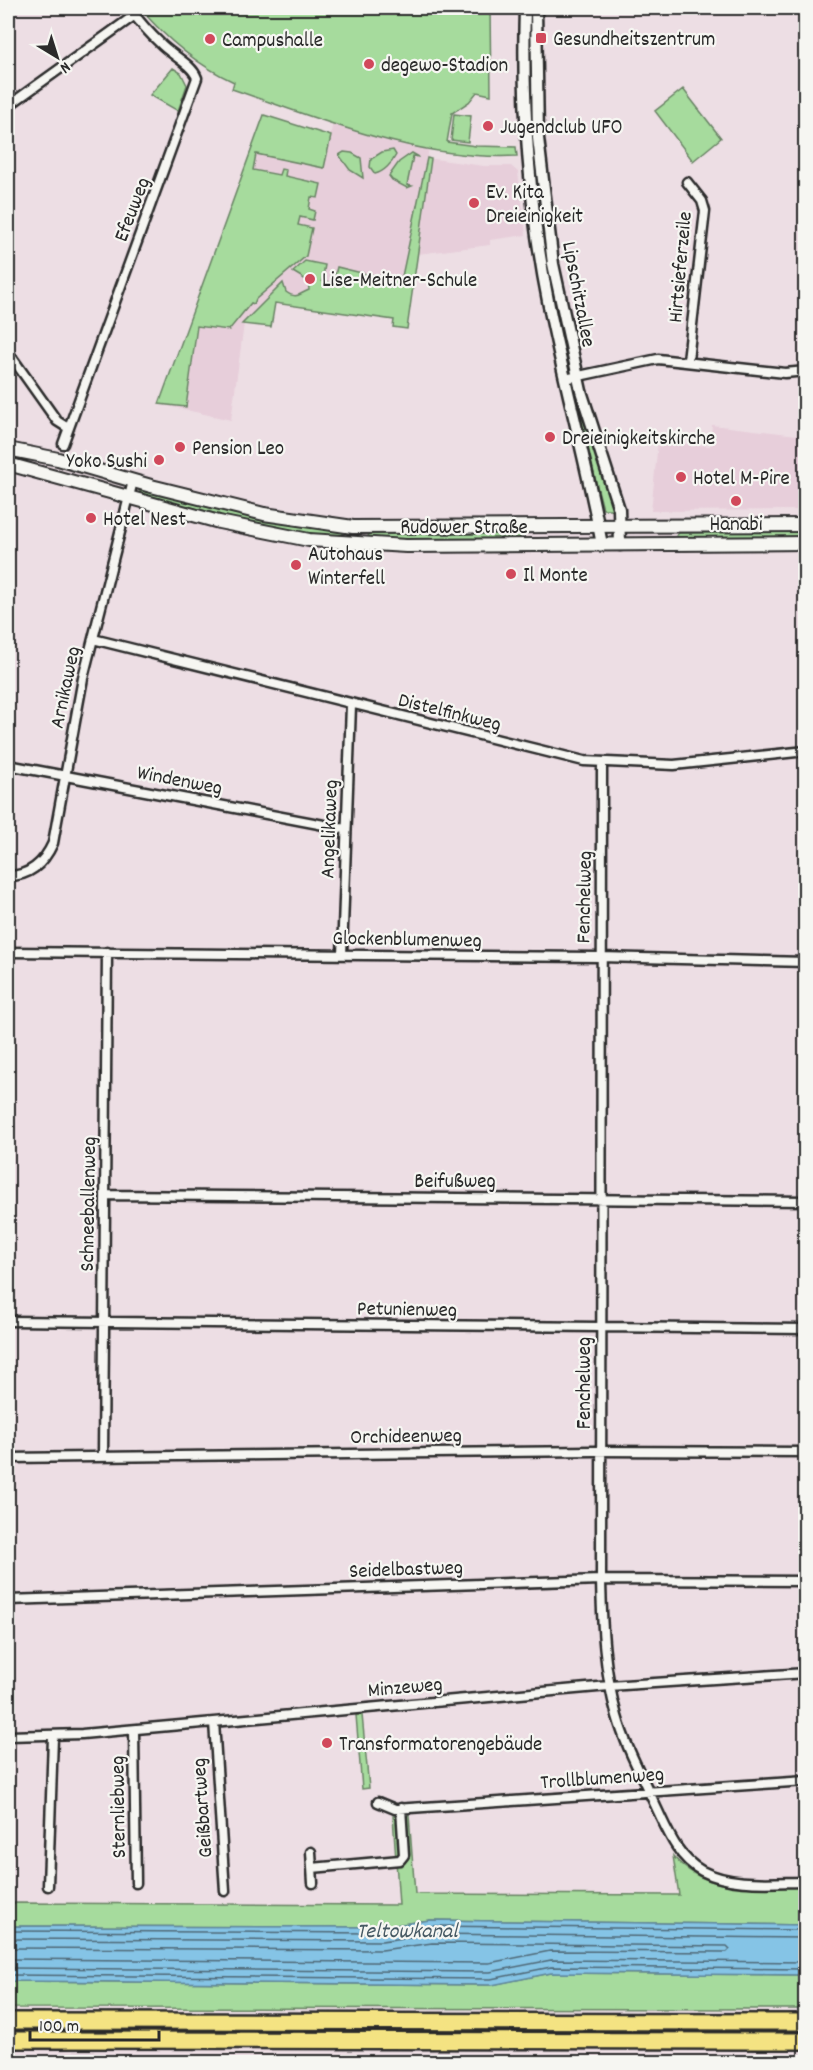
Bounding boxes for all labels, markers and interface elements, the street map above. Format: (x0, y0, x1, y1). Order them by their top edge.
place label: Gesundheitszentrum (553, 26, 716, 56)
north arrow (27, 27, 87, 87)
place label: Campushalle (222, 27, 323, 57)
marker: Gesundheitszentrum (534, 31, 548, 45)
marker: Campushalle (203, 32, 217, 46)
place label: degewo-Stadion (381, 52, 508, 82)
text: N (54, 55, 75, 78)
marker: degewo-Stadion (362, 57, 376, 71)
place label: Jugendclub UFO (500, 114, 623, 144)
marker: Jugendclub UFO (481, 119, 495, 133)
street label: Efeuweg (108, 173, 160, 247)
place label: Ev. Kita Dreieinigkeit (486, 179, 583, 233)
marker: Ev. Kita Dreieinigkeit (467, 196, 481, 210)
street label: Hirtsieferzeile (662, 210, 702, 324)
street label: Lipschitzallee (552, 239, 602, 350)
place label: Lise-Meitner-Schule (322, 267, 477, 297)
marker: Lise-Meitner-Schule (303, 272, 317, 286)
place label: Dreieinigkeitskirche (562, 425, 715, 455)
marker: Dreieinigkeitskirche (543, 430, 557, 444)
place label: Pension Leo (192, 435, 284, 465)
marker: Pension Leo (173, 440, 187, 454)
place label: Yoko Sushi (67, 448, 147, 478)
marker: Yoko Sushi (152, 453, 166, 467)
place label: Hotel M-Pire (693, 465, 790, 495)
marker: Hotel M-Pire (674, 470, 688, 484)
marker: Hanabi (729, 494, 743, 508)
place label: Hotel Nest (103, 506, 186, 536)
marker: Hotel Nest (84, 511, 98, 525)
place label: Hanabi (709, 511, 763, 541)
street label: Rudower Straße (400, 514, 528, 544)
place label: Autohaus Winterfell (308, 541, 385, 595)
marker: Autohaus Winterfell (289, 558, 303, 572)
place label: Il Monte (523, 562, 588, 592)
marker: Il Monte (504, 567, 518, 581)
street label: Arnikaweg (44, 644, 90, 731)
street label: Distelfinkweg (394, 687, 504, 741)
street label: Windenweg (134, 759, 225, 805)
street label: Angelikaweg (314, 779, 348, 879)
street label: Fenchelweg (570, 851, 602, 944)
street label: Glockenblumenweg (332, 925, 482, 957)
street label: Schneeballenweg (74, 1136, 106, 1272)
street label: Beifußweg (414, 1168, 496, 1198)
street label: Petunienweg (357, 1295, 457, 1327)
street label: Fenchelweg (571, 1337, 601, 1429)
street label: Orchideenweg (350, 1422, 462, 1454)
street label: Seidelbastweg (349, 1554, 464, 1588)
street label: Minzeweg (367, 1671, 444, 1707)
place label: Transformatorengebäude (339, 1731, 542, 1761)
marker: Transformatorengebäude (320, 1736, 334, 1750)
street label: Sternliebweg (104, 1755, 136, 1859)
street label: Geißbartweg (186, 1757, 222, 1859)
street label: Trollblumenweg (539, 1761, 665, 1799)
water label: Teltowkanal (357, 1917, 459, 1948)
scale bar (30, 2004, 159, 2042)
text: 100 m (39, 2015, 79, 2040)

